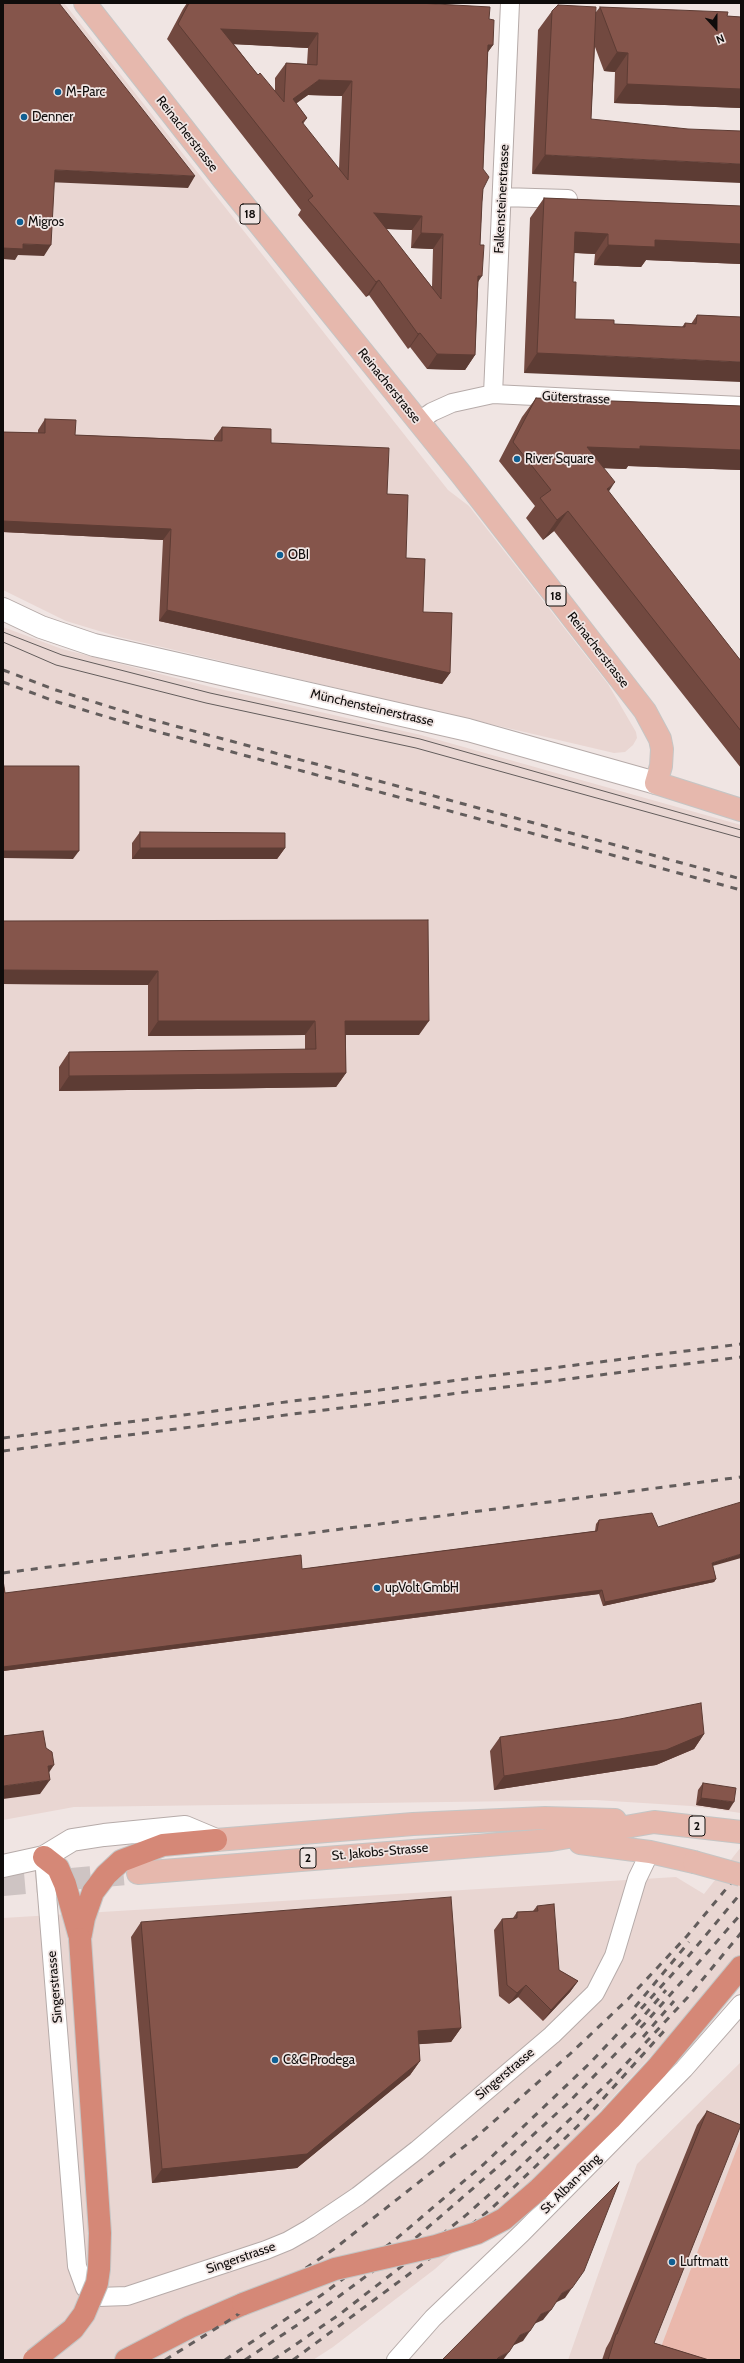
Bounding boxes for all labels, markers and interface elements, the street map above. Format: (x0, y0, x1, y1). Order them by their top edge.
north arrow (696, 8, 736, 48)
text: N (714, 31, 726, 47)
place label: M-Parc (66, 84, 105, 100)
marker: M-Parc (53, 87, 63, 97)
street label: Reinacherstrasse (153, 93, 221, 175)
place label: Denner (32, 109, 73, 125)
marker: Denner (19, 112, 29, 122)
street label: Falkensteinerstrasse (491, 144, 513, 254)
road number: 18 (240, 204, 260, 224)
place label: Migros (28, 214, 64, 230)
marker: Migros (15, 217, 25, 227)
street label: Reinacherstrasse (354, 345, 424, 427)
street label: Güterstrasse (542, 388, 610, 408)
place label: River Square (525, 451, 594, 467)
marker: River Square (512, 454, 522, 464)
place label: OBI (288, 547, 309, 563)
marker: OBI (275, 550, 285, 560)
road number: 18 (546, 586, 566, 606)
street label: Reinacherstrasse (564, 609, 632, 691)
street label: Münchensteinerstrasse (309, 686, 435, 730)
place label: upVolt GmbH (385, 1580, 459, 1596)
marker: upVolt GmbH (372, 1583, 382, 1593)
road number: 2 (689, 1816, 705, 1836)
street label: St. Jakobs-Strasse (331, 1840, 429, 1864)
road number: 2 (300, 1848, 316, 1868)
street label: Singerstrasse (44, 1950, 66, 2024)
street label: Singerstrasse (472, 2045, 538, 2103)
place label: C&C Prodega (283, 2052, 355, 2068)
marker: C&C Prodega (270, 2055, 280, 2065)
street label: St. Alban-Ring (538, 2151, 604, 2217)
street label: Singerstrasse (204, 2239, 278, 2277)
place label: Luftmatt (680, 2254, 728, 2270)
marker: Luftmatt (667, 2257, 677, 2267)

